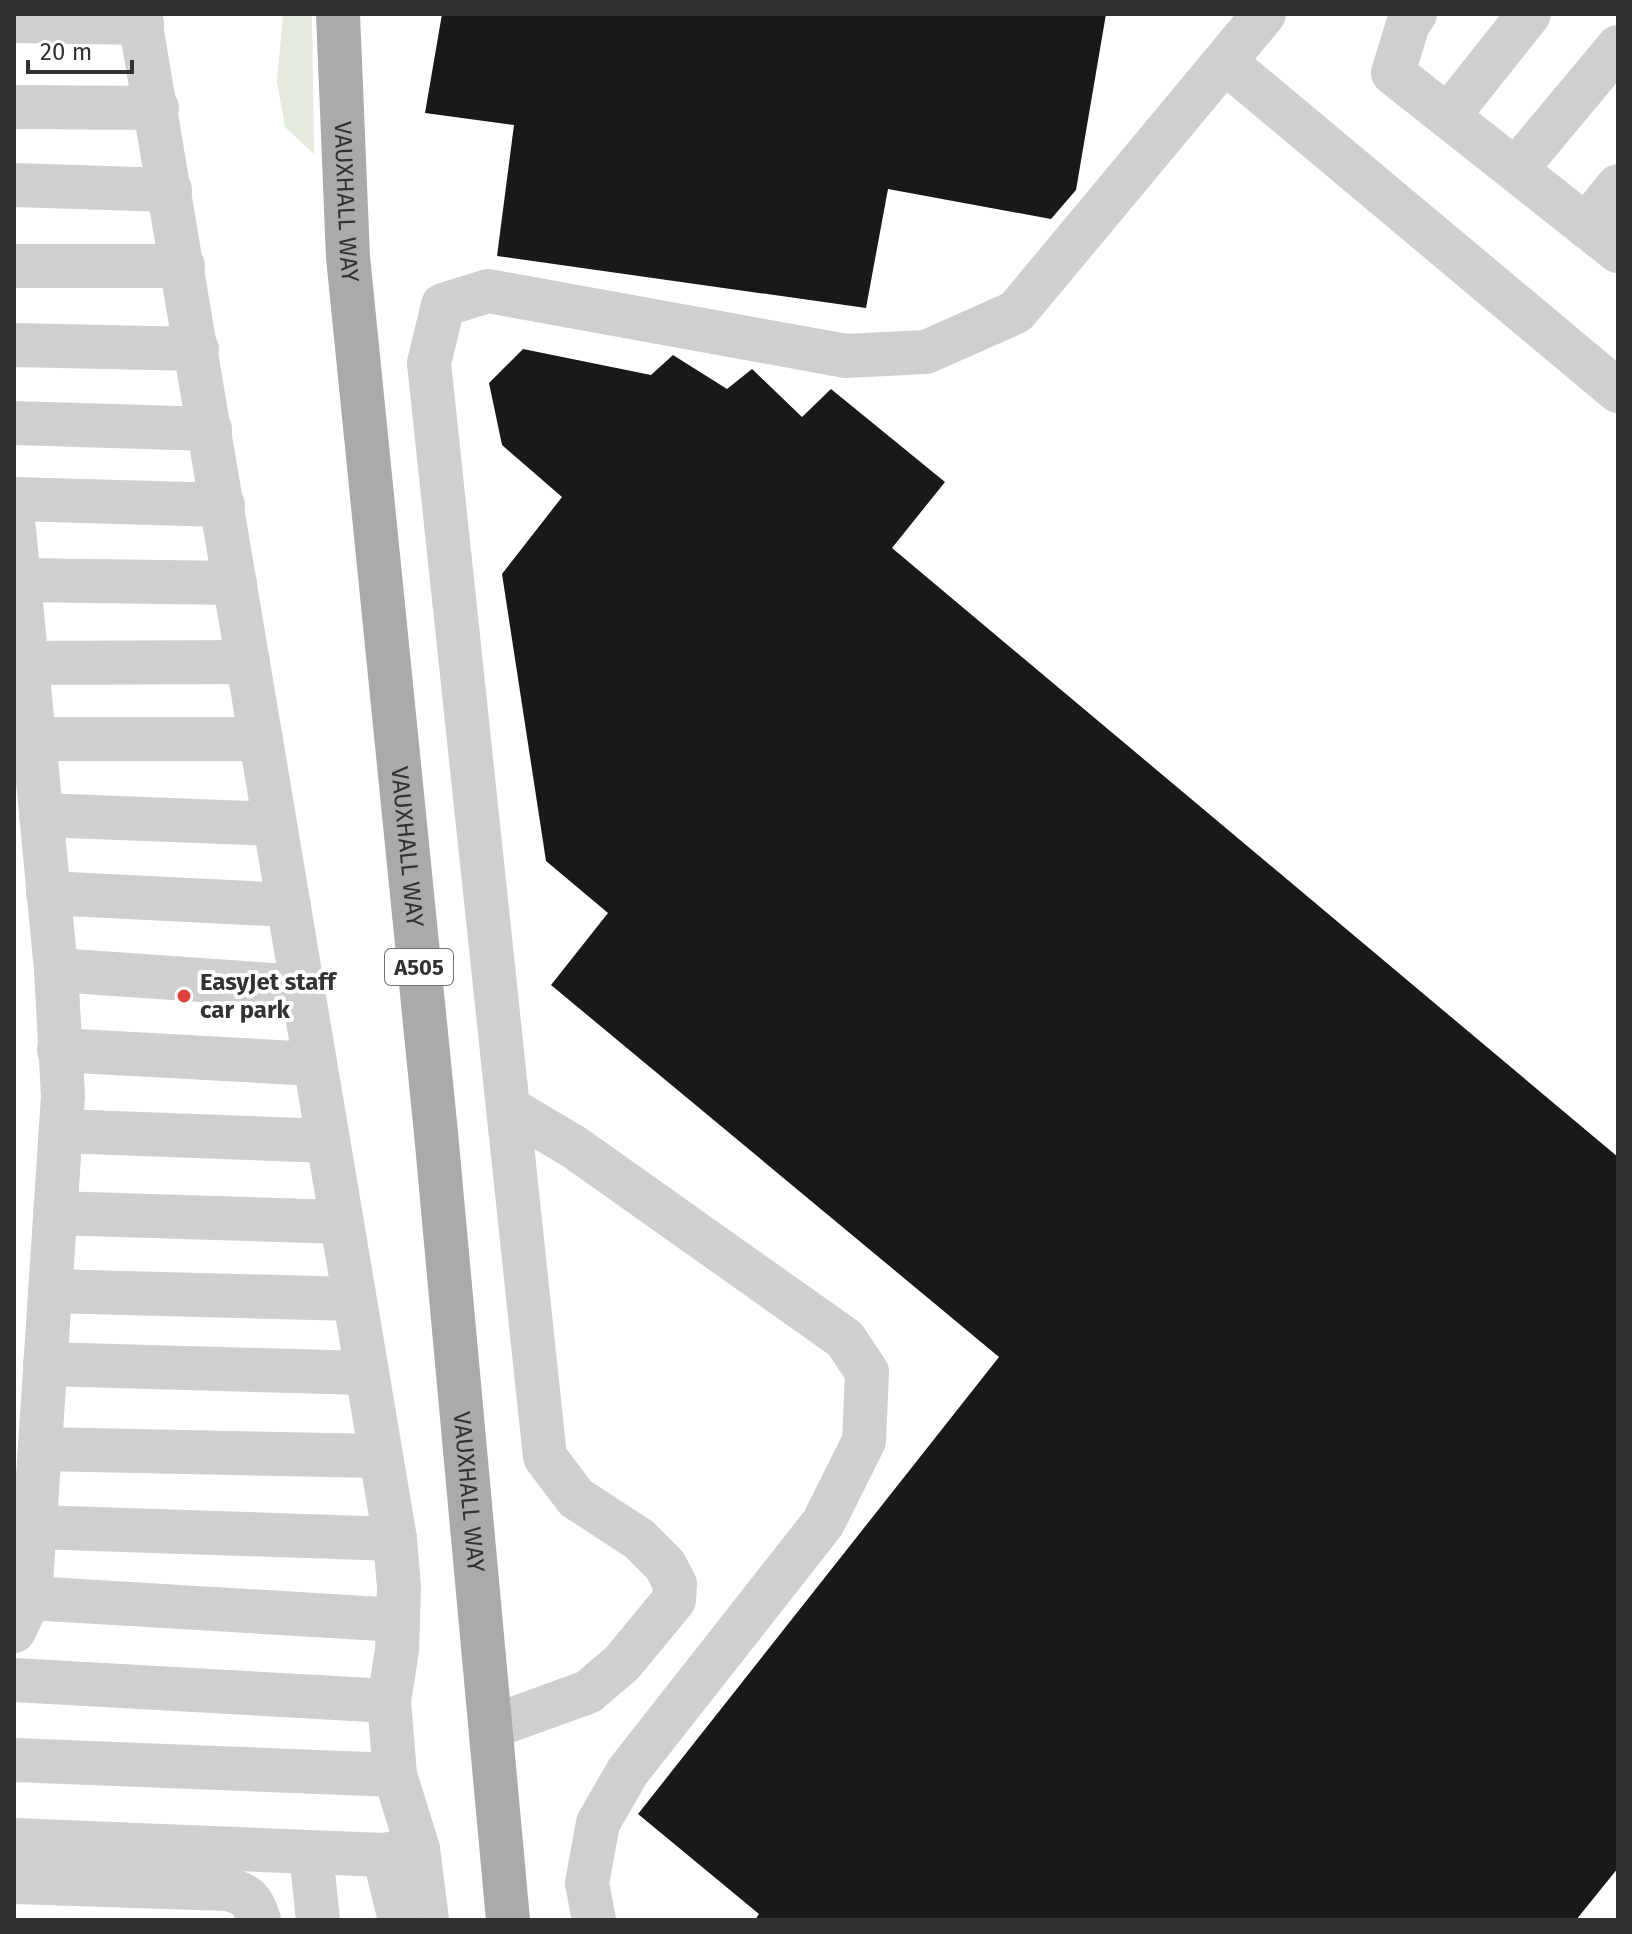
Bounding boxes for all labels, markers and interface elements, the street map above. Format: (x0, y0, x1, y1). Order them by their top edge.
scale bar (28, 24, 132, 74)
text: 20 m (40, 38, 92, 66)
street label: VAUXHALL WAY (328, 121, 365, 284)
street label: VAUXHALL WAY (385, 765, 429, 929)
road number: A505 (385, 949, 453, 985)
place label: EasyJet staff car park (200, 968, 338, 1024)
marker: EasyJet staff car park (175, 987, 193, 1005)
street label: VAUXHALL WAY (448, 1410, 490, 1574)

